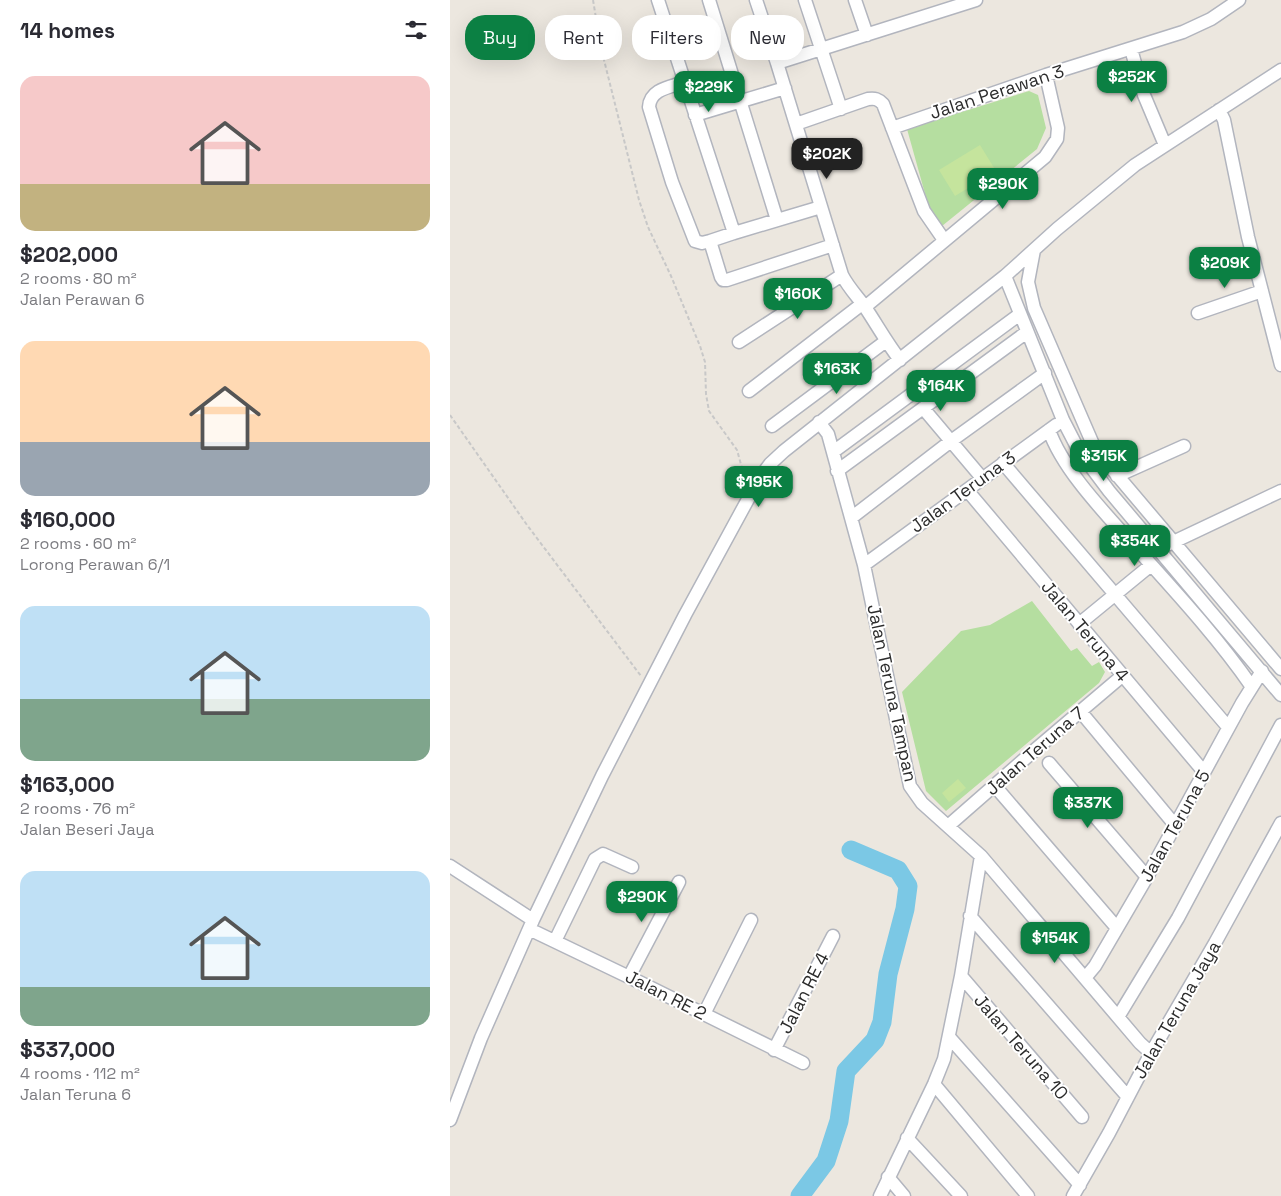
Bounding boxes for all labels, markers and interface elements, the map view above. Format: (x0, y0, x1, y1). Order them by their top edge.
chip: Buy (465, 15, 535, 60)
chip: Rent (545, 15, 622, 60)
chip: Filters (632, 15, 721, 60)
chip: New (731, 15, 804, 60)
icon: filters (402, 16, 430, 44)
text: 14 homes (20, 17, 115, 44)
street label: Jalan Perawan 3 (927, 59, 1067, 124)
pin: $252K (1097, 61, 1167, 103)
text: $252K (1108, 66, 1156, 87)
pin: $229K (674, 70, 744, 113)
text: $229K (685, 76, 733, 97)
icon: home (180, 108, 270, 198)
pin: $202K (792, 138, 862, 180)
text: $202K (802, 143, 852, 164)
pin: $290K (968, 168, 1038, 210)
text: $290K (978, 173, 1028, 194)
text: $202,000 (20, 241, 118, 268)
pin: $209K (1190, 246, 1260, 289)
text: $209K (1200, 252, 1250, 273)
text: 2 rooms · 80 m² (20, 268, 137, 289)
pin: $160K (763, 278, 833, 320)
text: $160K (774, 283, 822, 304)
text: Jalan Perawan 6 (20, 289, 145, 310)
pin: $163K (802, 352, 872, 395)
text: $163K (814, 358, 860, 379)
pin: $164K (906, 370, 976, 412)
icon: home (180, 373, 270, 463)
text: $164K (917, 375, 965, 396)
pin: $315K (1069, 440, 1139, 482)
text: $315K (1081, 445, 1127, 466)
street label: Jalan Teruna 3 (906, 446, 1020, 538)
pin: $195K (724, 466, 794, 508)
text: $195K (736, 471, 782, 492)
text: $160,000 (20, 506, 115, 533)
pin: $354K (1100, 524, 1170, 567)
text: $354K (1110, 530, 1160, 551)
text: 2 rooms · 60 m² (20, 533, 136, 554)
text: Lorong Perawan 6/1 (20, 554, 170, 575)
street label: Jalan Teruna 4 (1036, 575, 1134, 686)
street label: Jalan Teruna Tampan (862, 602, 923, 784)
icon: home (180, 638, 270, 728)
street label: Jalan Teruna 7 (980, 701, 1089, 800)
street label: Jalan Teruna 5 (1134, 766, 1215, 886)
text: $163,000 (20, 771, 115, 798)
pin: $337K (1053, 786, 1123, 829)
text: $337K (1064, 792, 1112, 813)
text: 2 rooms · 76 m² (20, 798, 135, 819)
text: Jalan Beseri Jaya (20, 819, 154, 840)
pin: $290K (607, 880, 677, 923)
text: $290K (617, 886, 667, 907)
icon: home (180, 903, 270, 993)
pin: $154K (1020, 922, 1090, 964)
text: $154K (1032, 927, 1078, 948)
street label: Jalan Teruna Jaya (1128, 937, 1225, 1083)
street label: Jalan RE 4 (773, 948, 834, 1037)
street label: Jalan RE 2 (622, 964, 711, 1025)
street label: Jalan Teruna 10 (969, 989, 1074, 1104)
text: $337,000 (20, 1036, 115, 1063)
text: 4 rooms · 112 m² (20, 1063, 140, 1084)
text: Jalan Teruna 6 (20, 1084, 131, 1105)

